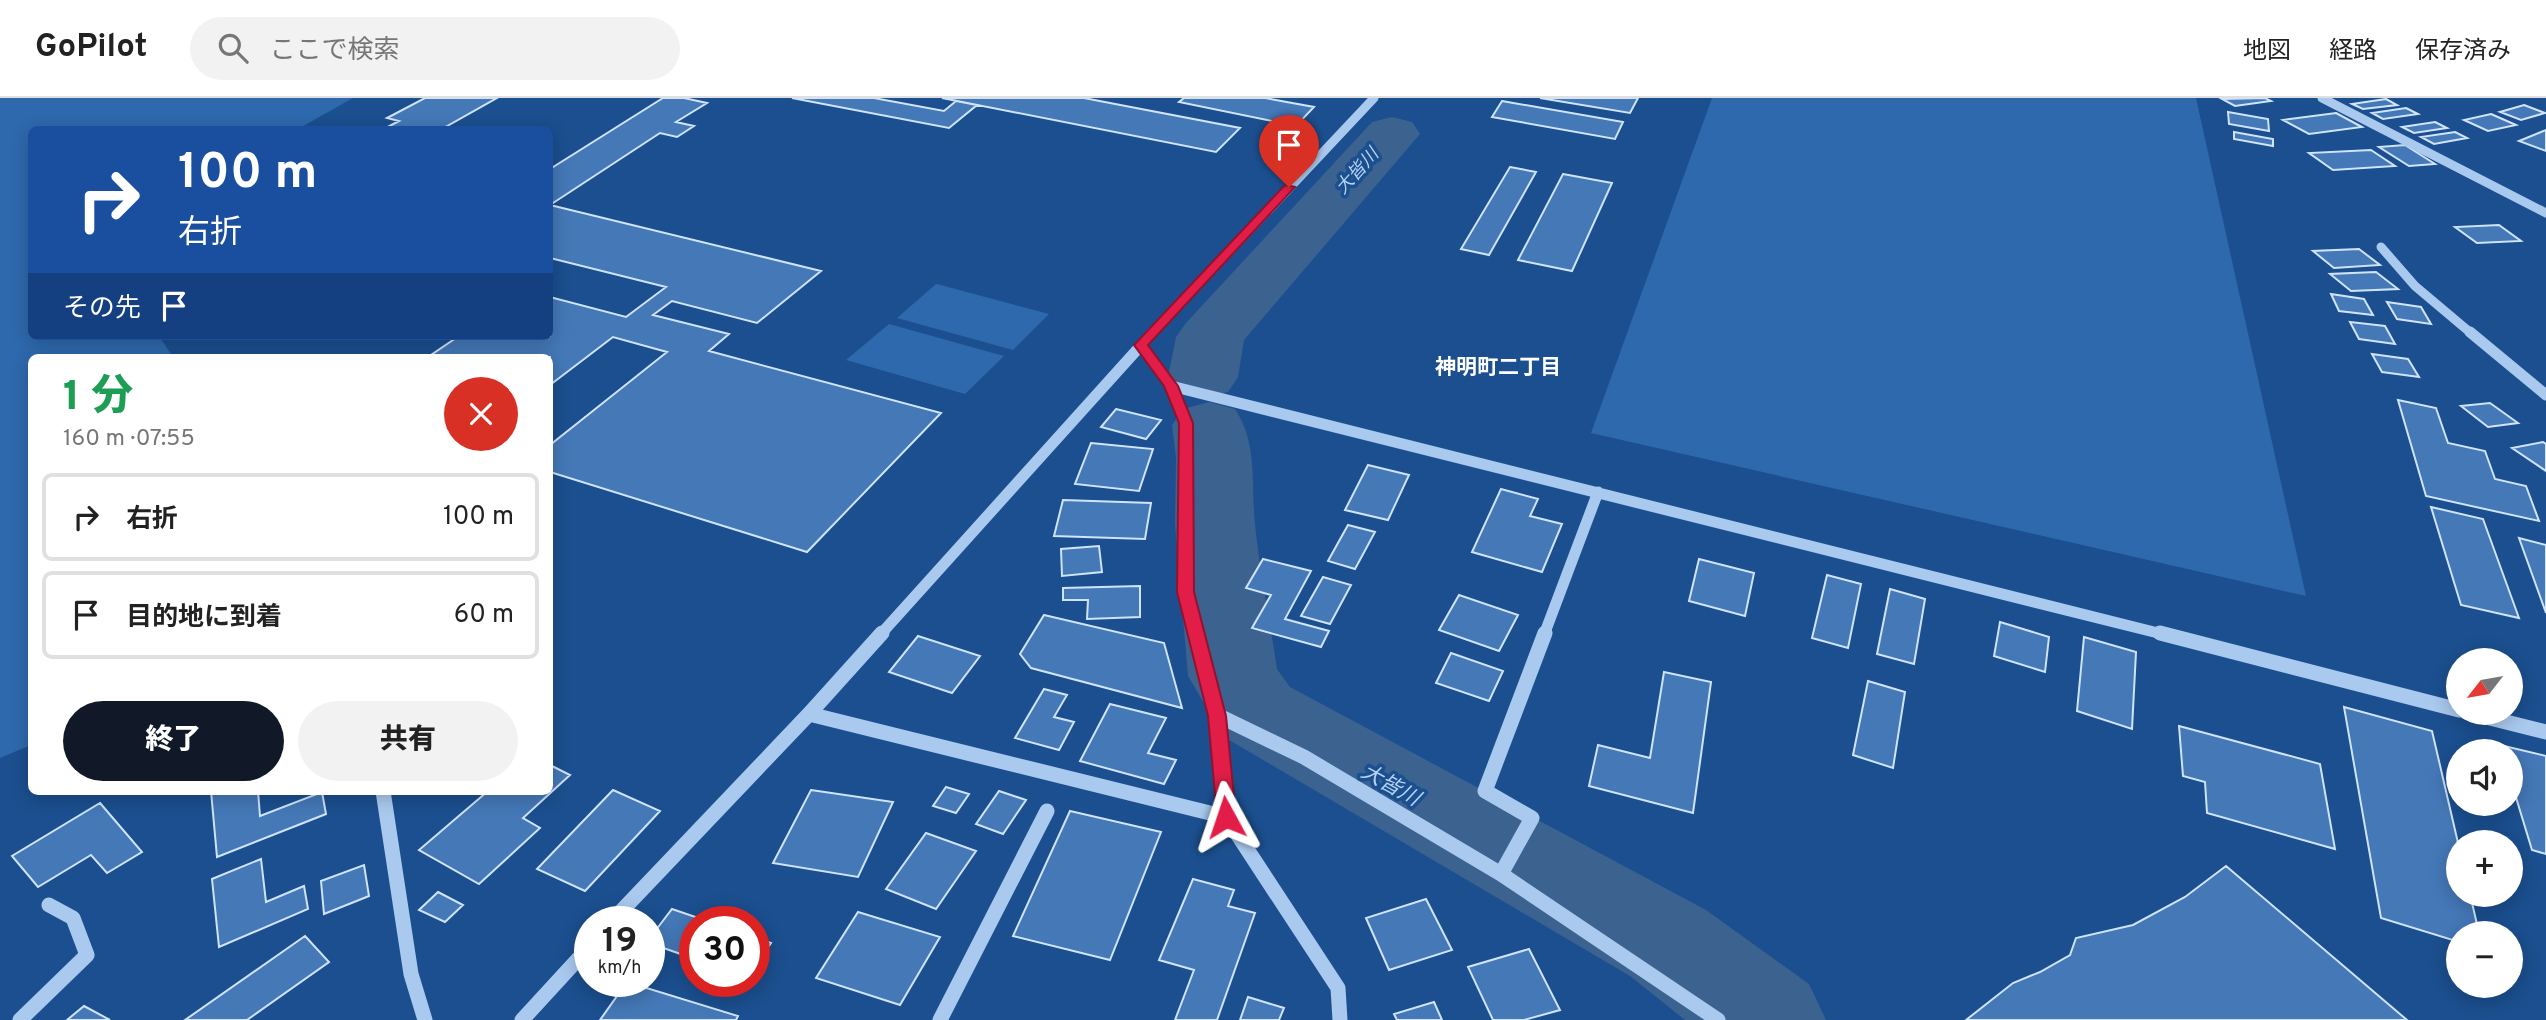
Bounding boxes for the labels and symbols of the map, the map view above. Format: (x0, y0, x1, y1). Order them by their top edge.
pin (1259, 115, 1319, 187)
water label: 大皆川 (1331, 143, 1386, 200)
district label: 神明町二丁目 (1435, 355, 1561, 382)
north arrow (2446, 648, 2524, 724)
water label: 大皆川 (1356, 759, 1426, 814)
position arrow (1189, 780, 1263, 854)
speed limit sign: 30 (679, 906, 770, 997)

